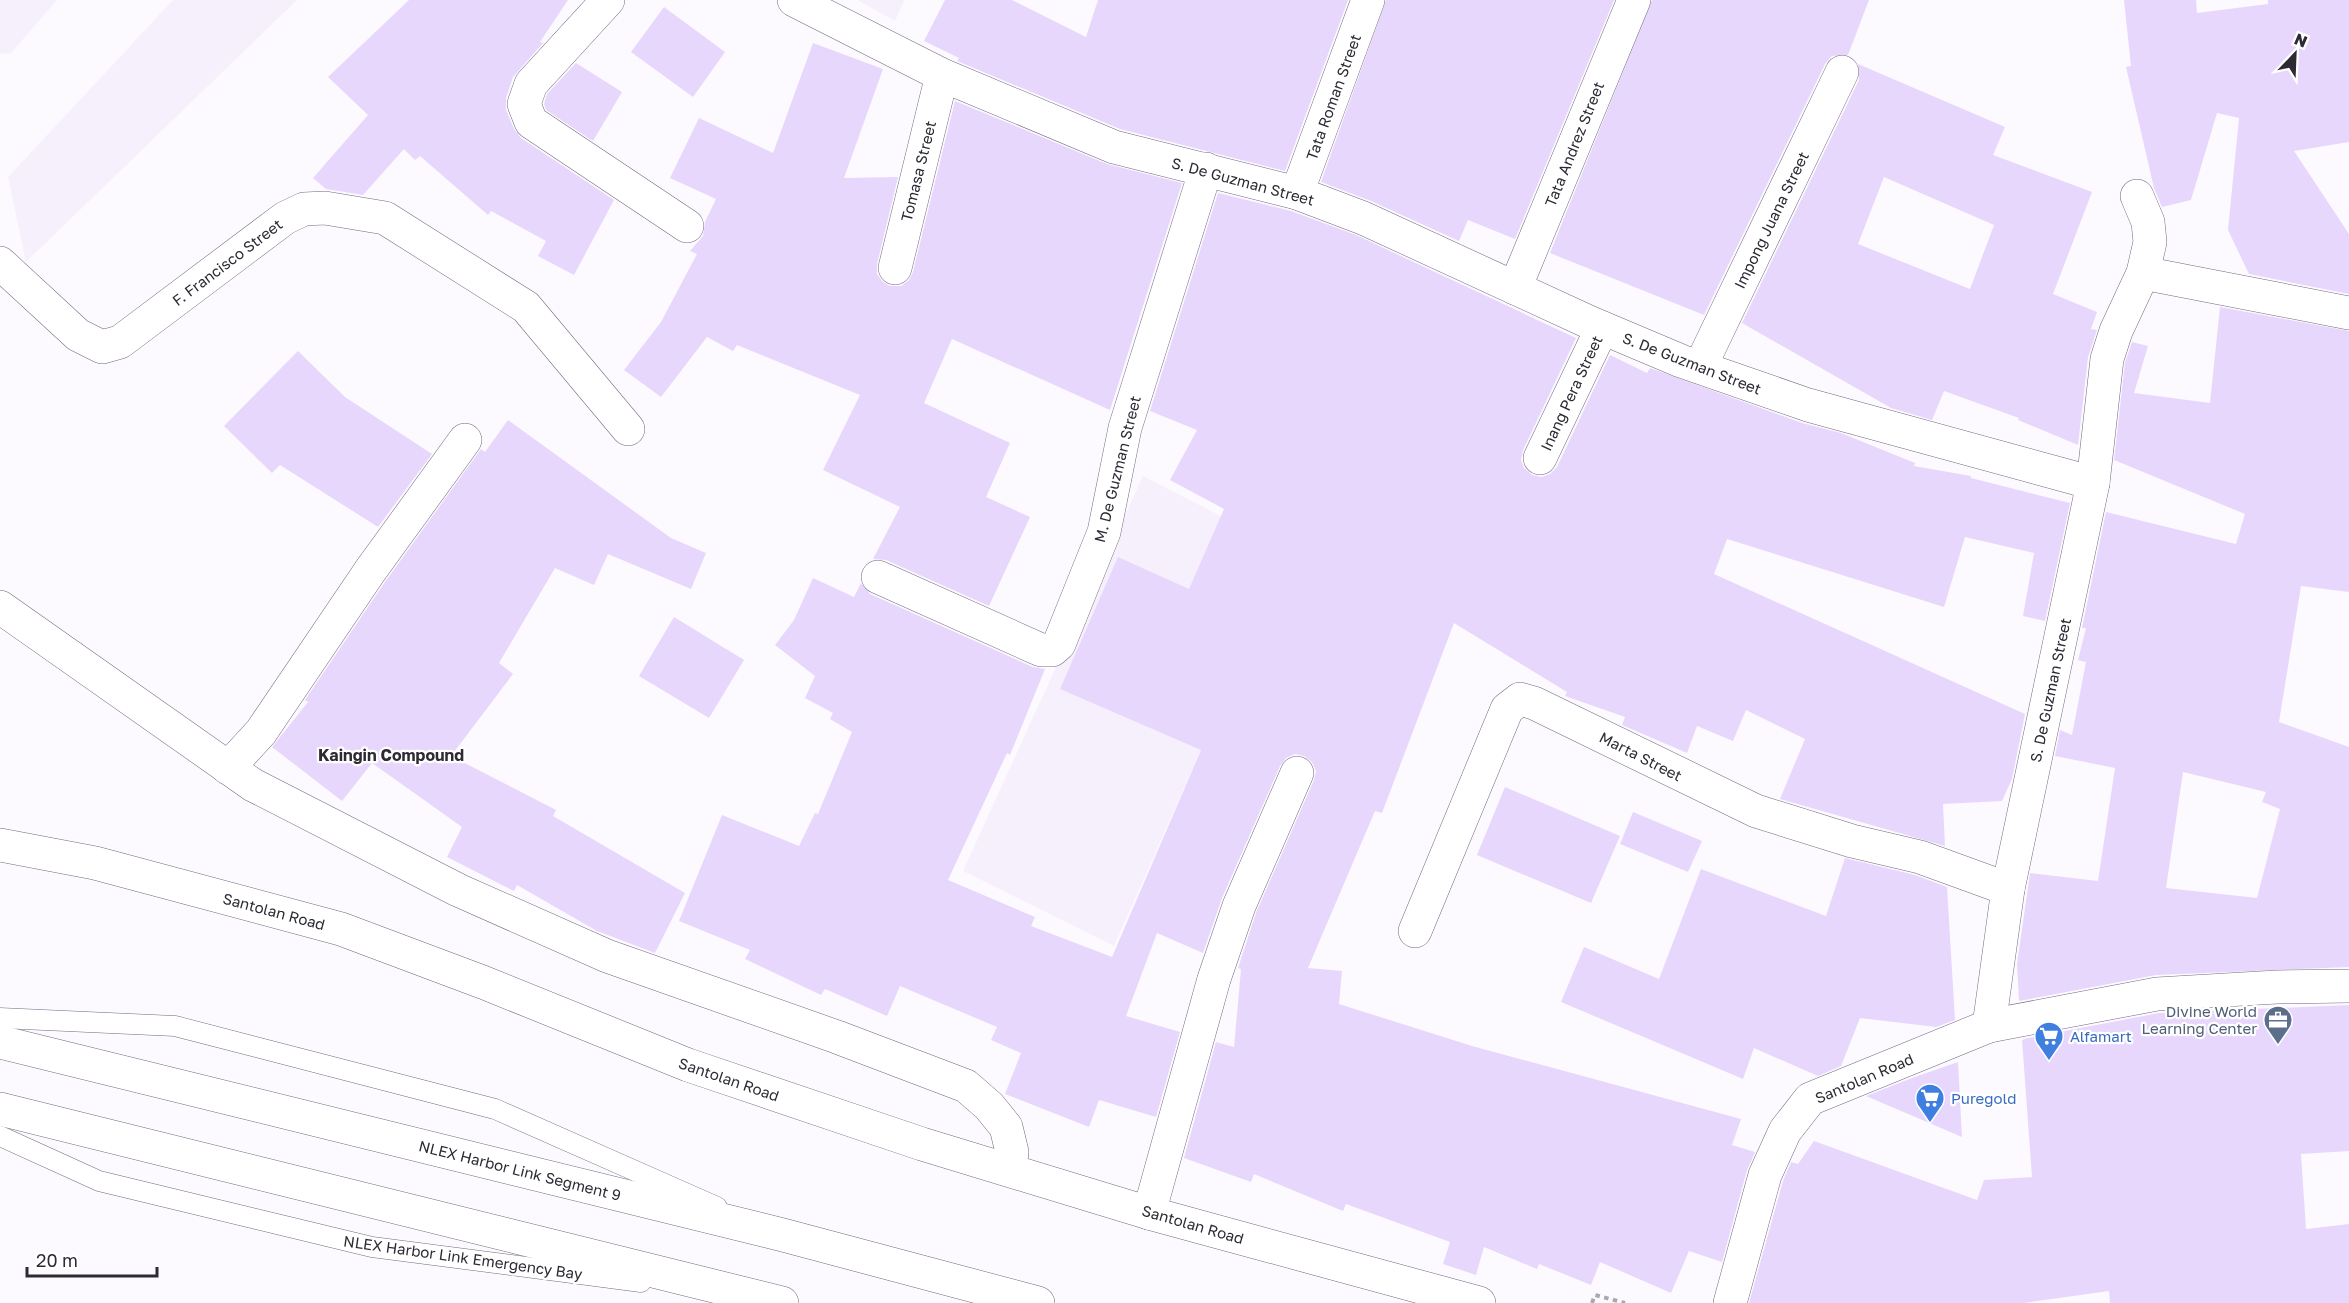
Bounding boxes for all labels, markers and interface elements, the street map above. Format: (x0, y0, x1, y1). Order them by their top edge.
north arrow (2265, 24, 2325, 84)
text: N (2291, 29, 2310, 52)
street label: Tata Roman Street (1302, 32, 1364, 162)
street label: Tata Andrez Street (1541, 79, 1607, 209)
street label: Tomasa Street (897, 119, 939, 223)
street label: Impong Juana Street (1730, 149, 1812, 291)
street label: S. De Guzman Street (1170, 153, 1316, 209)
street label: F. Francisco Street (168, 215, 286, 309)
street label: S. De Guzman Street (1620, 328, 1764, 398)
street label: Inang Pera Street (1536, 332, 1606, 454)
street label: M. De Guzman Street (1090, 394, 1144, 544)
street label: S. De Guzman Street (2026, 616, 2074, 764)
street label: Marta Street (1597, 728, 1685, 784)
district label: Kaingin Compound (318, 745, 464, 765)
street label: Santolan Road (221, 889, 327, 933)
place label: Divine World Learning Center (2142, 1002, 2257, 1037)
office icon: Divine World Learning Center (2262, 1004, 2294, 1046)
supermarket icon: Alfamart (2033, 1020, 2065, 1062)
place label: Alfamart (2070, 1027, 2132, 1045)
street label: Santolan Road (1812, 1049, 1916, 1107)
street label: Santolan Road (676, 1053, 782, 1105)
supermarket icon: Puregold (1914, 1082, 1946, 1124)
place label: Puregold (1951, 1089, 2016, 1107)
street label: NLEX Harbor Link Segment 9 (417, 1136, 623, 1204)
street label: Santolan Road (1140, 1201, 1246, 1247)
street label: NLEX Harbor Link Emergency Bay (342, 1231, 584, 1283)
scale bar (27, 1240, 158, 1278)
text: 20 m (36, 1249, 78, 1271)

